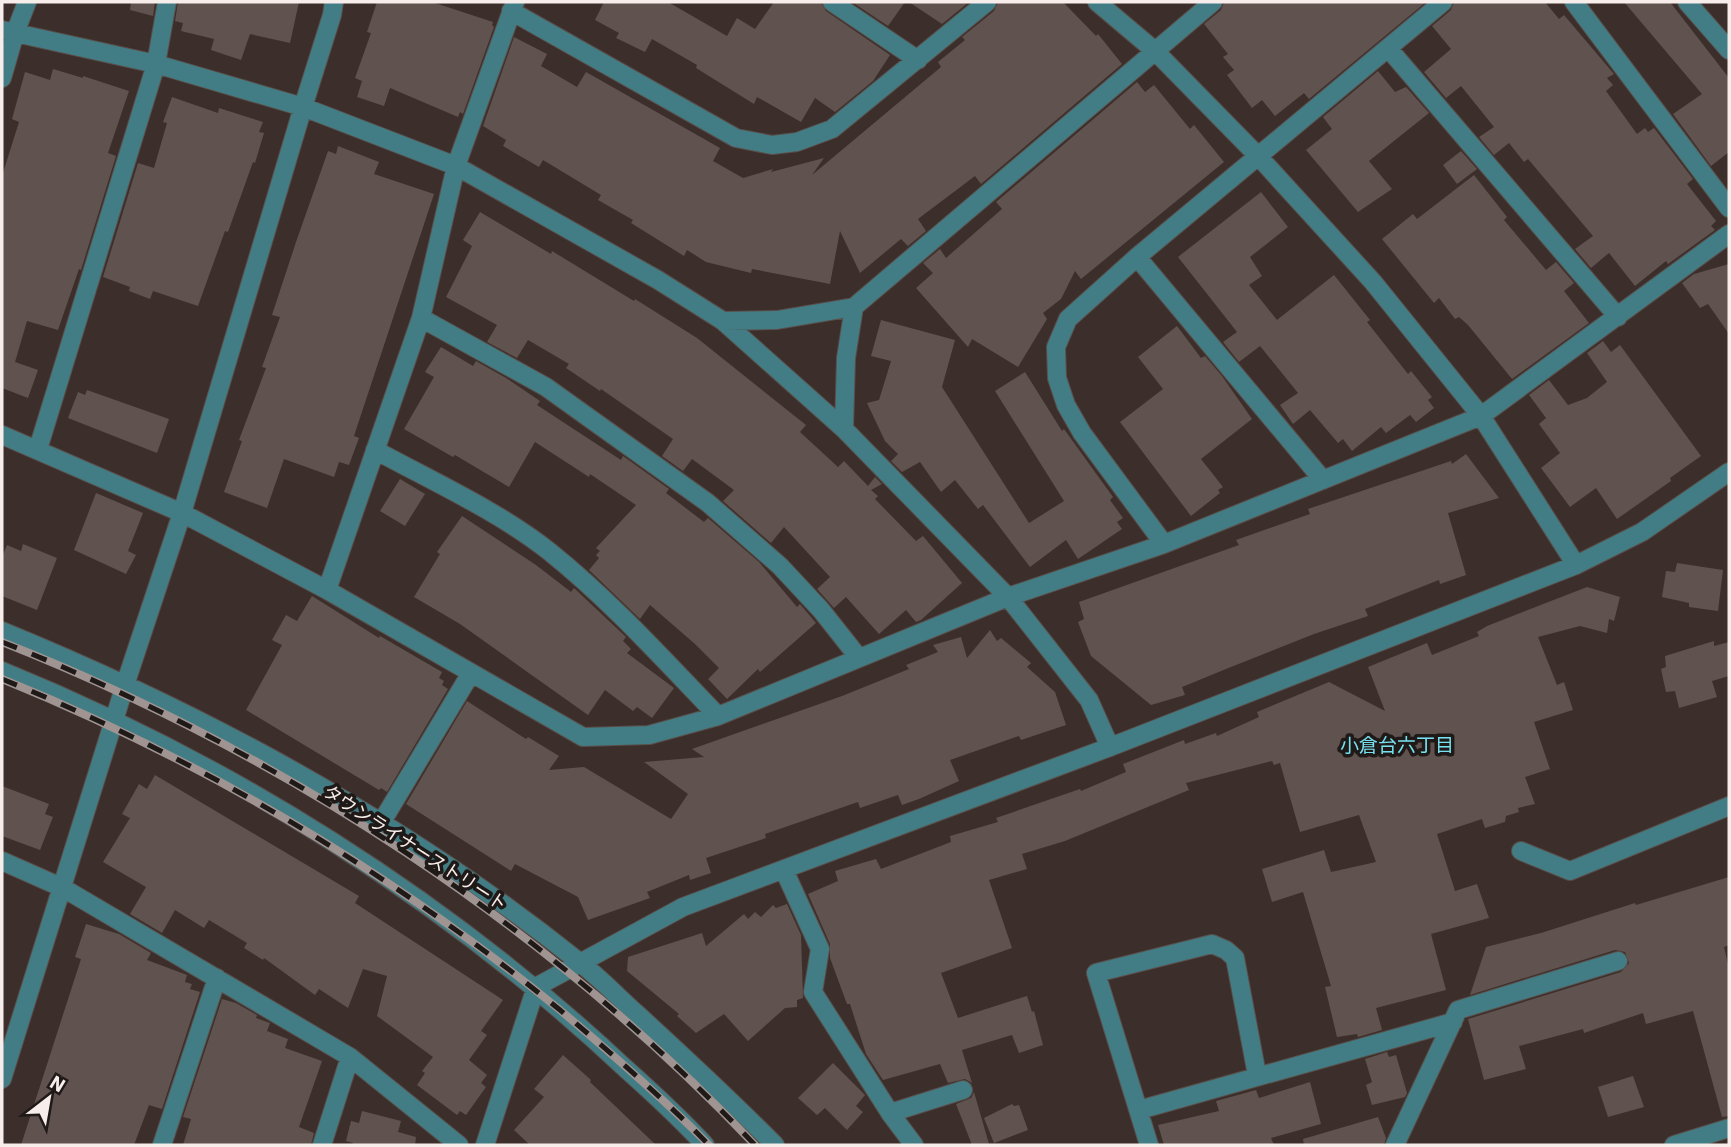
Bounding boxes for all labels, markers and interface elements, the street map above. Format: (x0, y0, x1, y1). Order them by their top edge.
district label: 小倉台六丁目 (1340, 733, 1454, 757)
street label: タウンライナーストリート (319, 779, 512, 916)
north arrow (14, 1063, 84, 1133)
text: N (46, 1070, 70, 1097)

